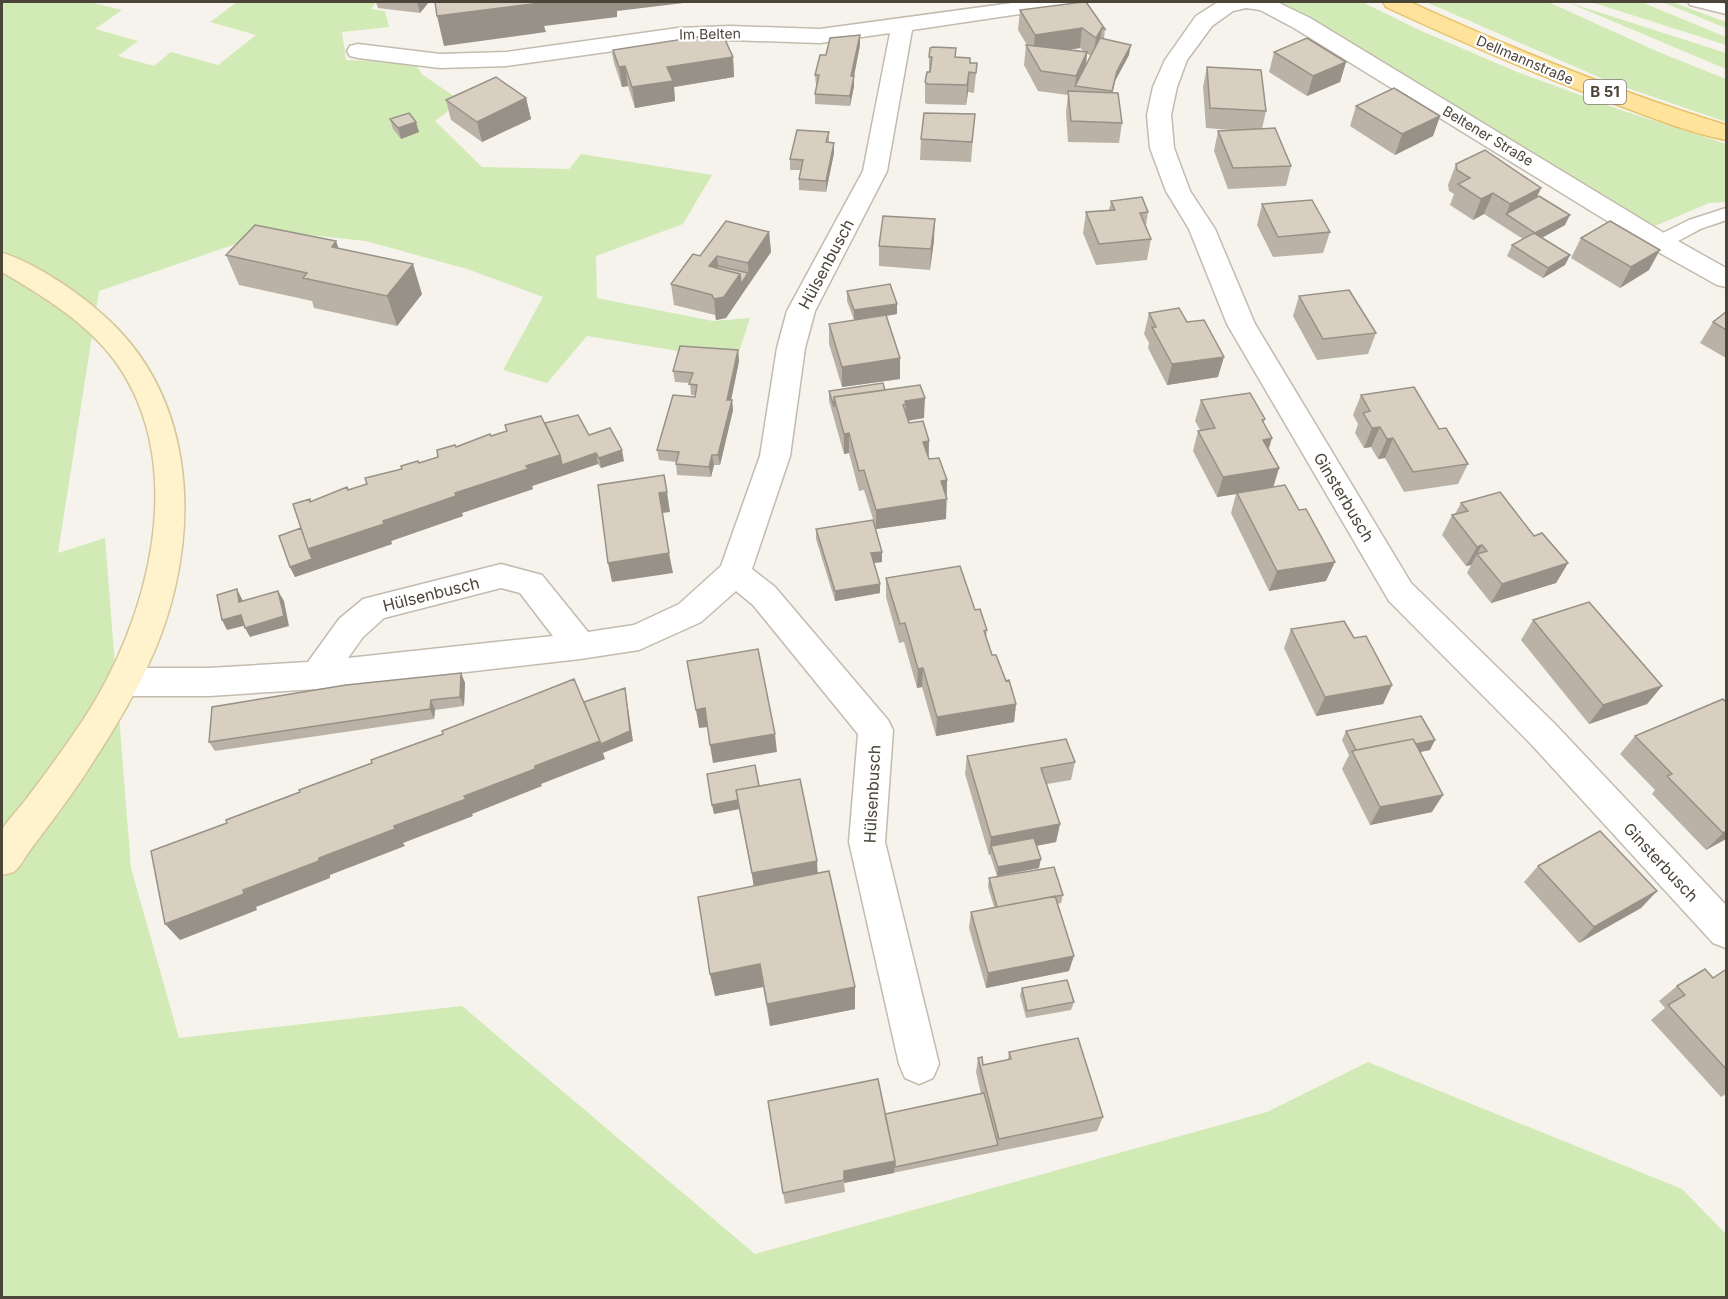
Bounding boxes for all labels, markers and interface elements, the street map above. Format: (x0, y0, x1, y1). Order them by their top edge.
street label: Im Belten (679, 24, 741, 43)
street label: Dellmannstraße (1474, 31, 1576, 88)
road number: B 51 (1584, 80, 1626, 104)
street label: Beltener Straße (1440, 102, 1537, 169)
street label: Hülsenbusch (794, 216, 858, 312)
street label: Ginsterbusch (1309, 449, 1379, 545)
street label: Hülsenbusch (381, 572, 481, 616)
street label: Hülsenbusch (859, 744, 885, 844)
street label: Ginsterbusch (1619, 818, 1703, 906)

